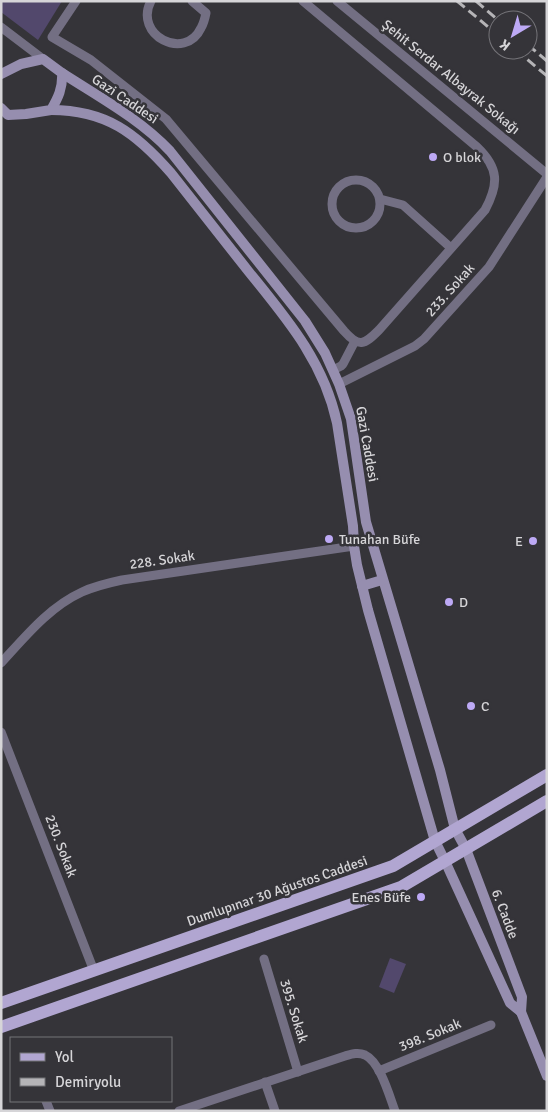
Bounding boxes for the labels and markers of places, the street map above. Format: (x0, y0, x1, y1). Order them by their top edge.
place label: O blok (443, 149, 481, 166)
marker: O blok (427, 151, 439, 163)
place label: Tunahan Büfe (339, 531, 420, 548)
marker: Tunahan Büfe (323, 533, 335, 545)
place label: E (515, 533, 523, 550)
marker: E (527, 535, 539, 547)
place label: D (459, 594, 468, 611)
marker: D (443, 596, 455, 608)
place label: C (481, 698, 489, 715)
marker: C (465, 700, 477, 712)
place label: Enes Büfe (352, 889, 411, 906)
marker: Enes Büfe (415, 891, 427, 903)

